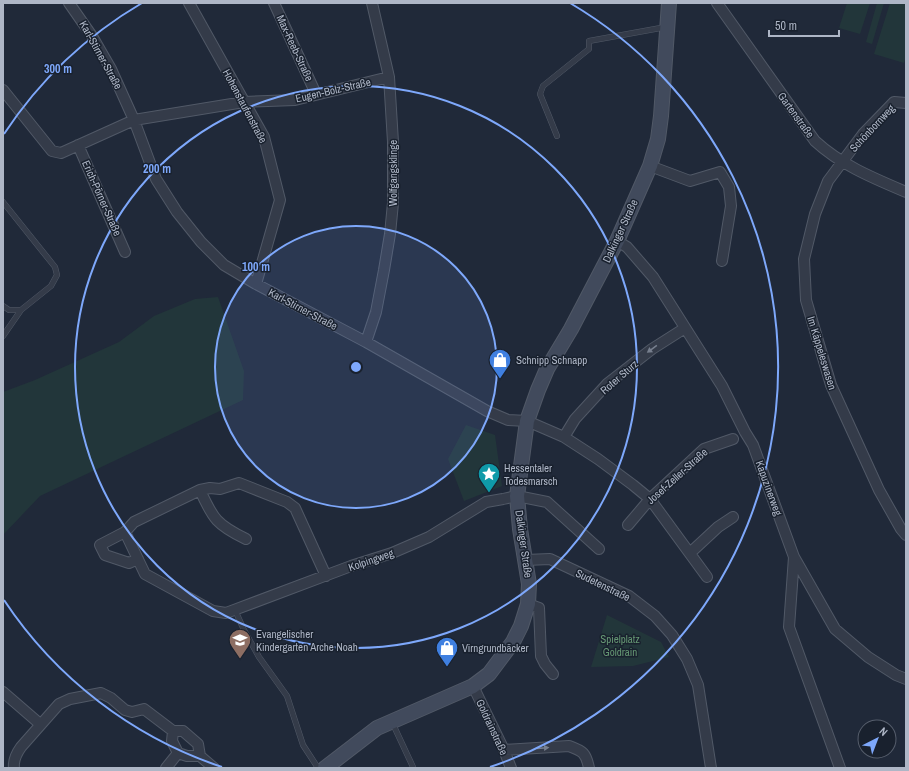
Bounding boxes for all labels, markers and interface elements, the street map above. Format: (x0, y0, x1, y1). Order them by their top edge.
scale bar (769, 12, 839, 38)
street label: Max-Reeb-Straße (274, 13, 316, 83)
street label: Karl-Stirner-Straße (76, 18, 126, 92)
text: 50 m (775, 18, 797, 34)
text: 300 m (44, 61, 72, 77)
street label: Hohenstaufenstraße (220, 67, 270, 145)
street label: Eugen-Bolz-Straße (294, 75, 372, 105)
street label: Gartenstraße (775, 89, 817, 141)
street label: Schönbornweg (846, 101, 898, 155)
street label: Wolfgangsklinge (386, 140, 400, 206)
street label: Erich-Pörner-Straße (79, 158, 125, 238)
text: 200 m (143, 161, 171, 177)
street label: Dalkinger Straße (599, 197, 641, 265)
text: 100 m (242, 259, 270, 275)
street label: Karl-Stirner-Straße (266, 285, 340, 333)
street label: Im Käppeleswasen (804, 315, 840, 391)
one-way arrow (647, 345, 657, 353)
shop icon: Schnipp Schnapp (487, 347, 513, 380)
place label: Schnipp Schnapp (516, 353, 587, 367)
street label: Roter Sturz (597, 356, 641, 397)
centre of rings (349, 360, 363, 374)
street label: Josef-Zeller-Straße (644, 445, 710, 507)
street label: Kapuzinerweg (753, 459, 785, 517)
place icon: Hessentaler Todesmarsch (476, 461, 502, 494)
place label: Hessentaler Todesmarsch (504, 461, 558, 488)
street label: Dalkinger Straße (512, 509, 536, 579)
street label: Kolpingweg (346, 546, 396, 574)
street label: Sudetenstraße (573, 566, 633, 604)
school or university icon: Evangelischer Kindergarten Arche Noah (227, 627, 253, 660)
place label: Evangelischer Kindergarten Arche Noah (256, 627, 358, 654)
park label: Spielplatz Goldrain (600, 632, 640, 659)
shop icon: Virngrundbäcker (434, 635, 460, 668)
place label: Virngrundbäcker (462, 641, 529, 655)
street label: Goldrainstraße (473, 697, 511, 757)
north arrow (857, 719, 897, 759)
text: N (877, 724, 891, 739)
one-way arrow (537, 744, 549, 751)

